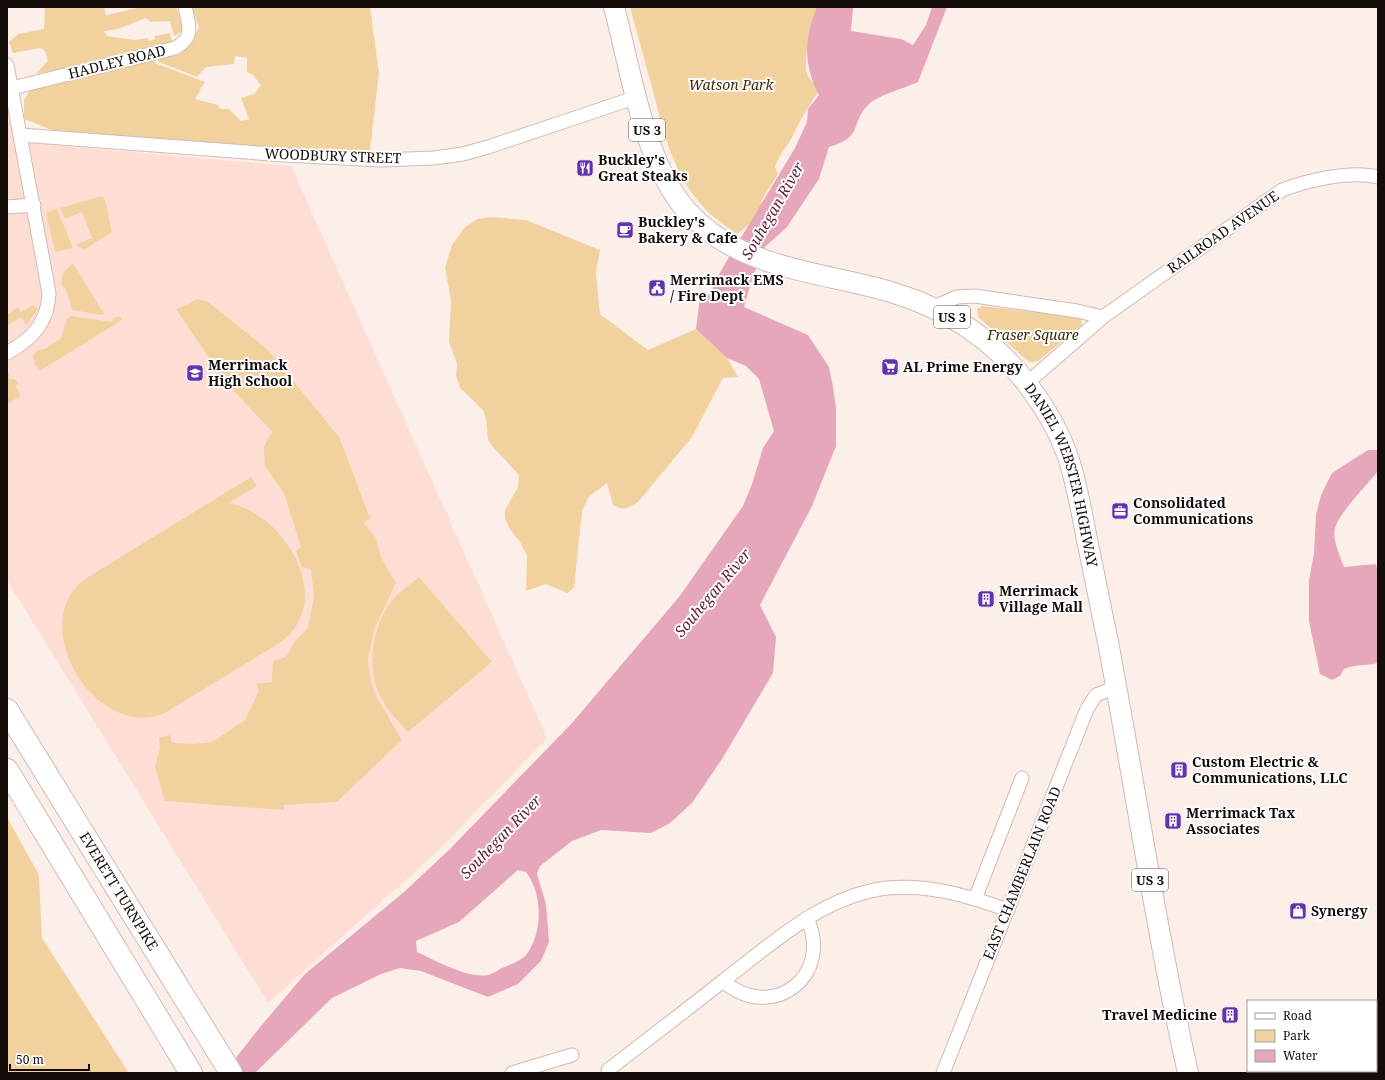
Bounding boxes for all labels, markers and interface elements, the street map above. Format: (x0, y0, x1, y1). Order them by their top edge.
street label: HADLEY ROAD (66, 40, 168, 83)
park label: Watson Park (688, 75, 775, 94)
road number: US 3 (629, 119, 665, 141)
street label: WOODBURY STREET (264, 144, 402, 167)
place label: Buckley's Great Steaks (598, 150, 688, 185)
water label: Souhegan River (736, 157, 809, 263)
restaurant icon: Buckley's Great Steaks (575, 158, 595, 178)
street label: RAILROAD AVENUE (1163, 186, 1282, 277)
place label: Buckley's Bakery & Cafe (638, 212, 738, 247)
cafe icon: Buckley's Bakery & Cafe (615, 220, 635, 240)
place label: Merrimack EMS / Fire Dept (670, 270, 784, 305)
public building icon: Merrimack EMS / Fire Dept (647, 278, 667, 298)
road number: US 3 (934, 306, 970, 328)
park label: Fraser Square (986, 325, 1079, 344)
place label: Merrimack High School (208, 355, 292, 390)
supermarket icon: AL Prime Energy (880, 357, 900, 377)
place label: AL Prime Energy (903, 357, 1024, 376)
school or university icon: Merrimack High School (185, 363, 205, 383)
street label: DANIEL WEBSTER HIGHWAY (1021, 379, 1102, 569)
place label: Consolidated Communications (1133, 493, 1253, 528)
office icon: Consolidated Communications (1110, 501, 1130, 521)
water label: Souhegan River (670, 543, 756, 641)
place label: Merrimack Village Mall (999, 581, 1083, 616)
building icon: Merrimack Village Mall (976, 589, 996, 609)
place label: Custom Electric & Communications, LLC (1192, 752, 1348, 787)
building icon: Custom Electric & Communications, LLC (1169, 760, 1189, 780)
street label: EAST CHAMBERLAIN ROAD (978, 783, 1065, 962)
water label: Souhegan River (455, 789, 546, 882)
place label: Merrimack Tax Associates (1186, 803, 1295, 838)
building icon: Merrimack Tax Associates (1163, 811, 1183, 831)
street label: EVERETT TURNPIKE (75, 828, 163, 954)
road number: US 3 (1132, 869, 1168, 891)
shop icon: Synergy (1288, 901, 1308, 921)
place label: Synergy (1311, 901, 1368, 920)
legend (1247, 1000, 1377, 1072)
place label: Travel Medicine (1102, 1005, 1217, 1024)
building icon: Travel Medicine (1220, 1005, 1240, 1025)
text: Road (1283, 1007, 1313, 1024)
text: Park (1283, 1027, 1311, 1044)
scale bar (10, 1046, 89, 1072)
text: Water (1283, 1047, 1318, 1064)
text: 50 m (16, 1051, 44, 1068)

